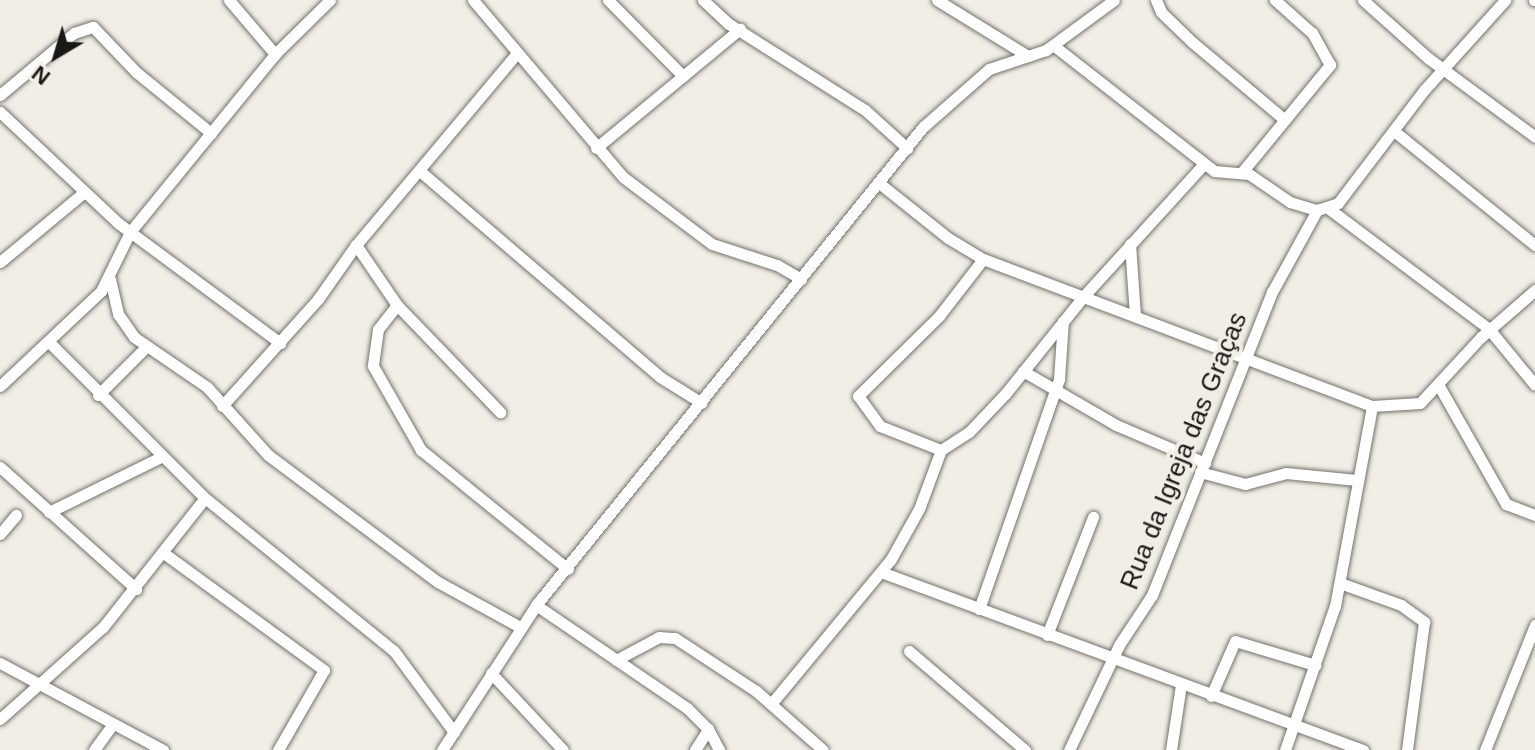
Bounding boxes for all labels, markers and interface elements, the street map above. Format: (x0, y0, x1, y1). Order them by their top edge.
north arrow (16, 16, 96, 96)
text: N (27, 61, 55, 90)
street label: Rua da Igreja das Graças (1114, 308, 1254, 594)

